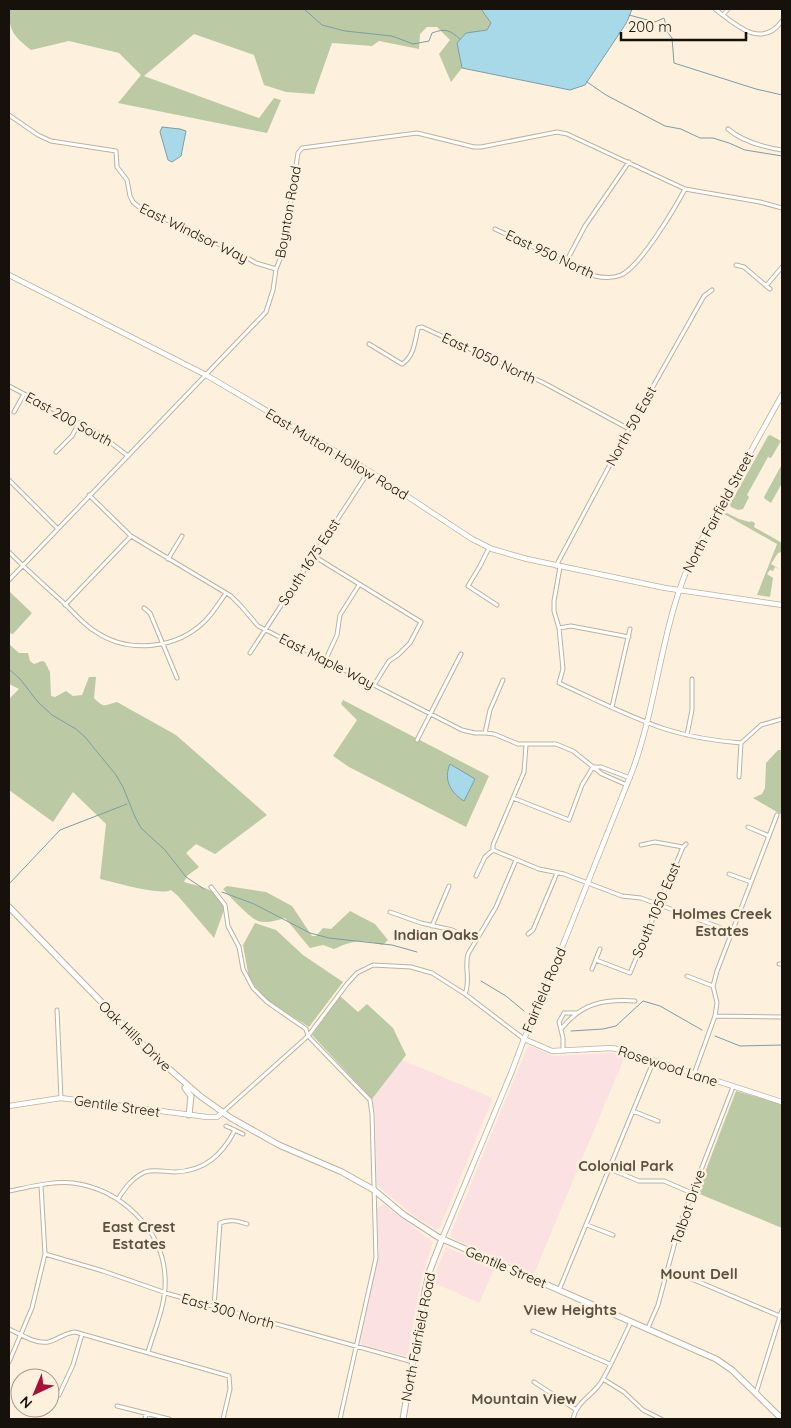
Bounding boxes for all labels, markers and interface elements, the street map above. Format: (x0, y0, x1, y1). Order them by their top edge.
scale bar (621, 10, 746, 42)
text: 200 m (628, 17, 672, 36)
street label: Boynton Road (271, 164, 305, 260)
street label: East Windsor Way (137, 199, 251, 267)
street label: East 950 North (503, 226, 597, 282)
street label: East 1050 North (439, 328, 539, 388)
street label: North 50 East (602, 383, 660, 469)
street label: East 200 South (22, 388, 116, 450)
street label: East Mutton Hollow Road (262, 404, 412, 504)
street label: North Fairfield Street (678, 448, 758, 576)
street label: South 1675 East (274, 515, 344, 609)
street label: East Maple Way (276, 629, 378, 693)
street label: South 1050 East (628, 859, 684, 960)
district label: Holmes Creek Estates (672, 904, 772, 940)
district label: Indian Oaks (393, 925, 479, 944)
street label: Fairfield Road (518, 945, 570, 1035)
street label: Oak Hills Drive (95, 997, 175, 1075)
street label: Rosewood Lane (616, 1041, 720, 1091)
street label: Gentile Street (73, 1091, 161, 1121)
district label: Colonial Park (578, 1156, 674, 1175)
street label: Talbot Drive (667, 1167, 709, 1247)
district label: East Crest Estates (102, 1217, 176, 1253)
street label: Gentile Street (463, 1242, 550, 1292)
district label: Mount Dell (660, 1264, 738, 1283)
street label: North Fairfield Road (397, 1271, 439, 1403)
street label: East 300 North (179, 1289, 277, 1333)
district label: View Heights (523, 1300, 617, 1319)
north arrow (10, 1368, 60, 1418)
district label: Mountain View (471, 1389, 577, 1408)
text: N (16, 1392, 36, 1412)

